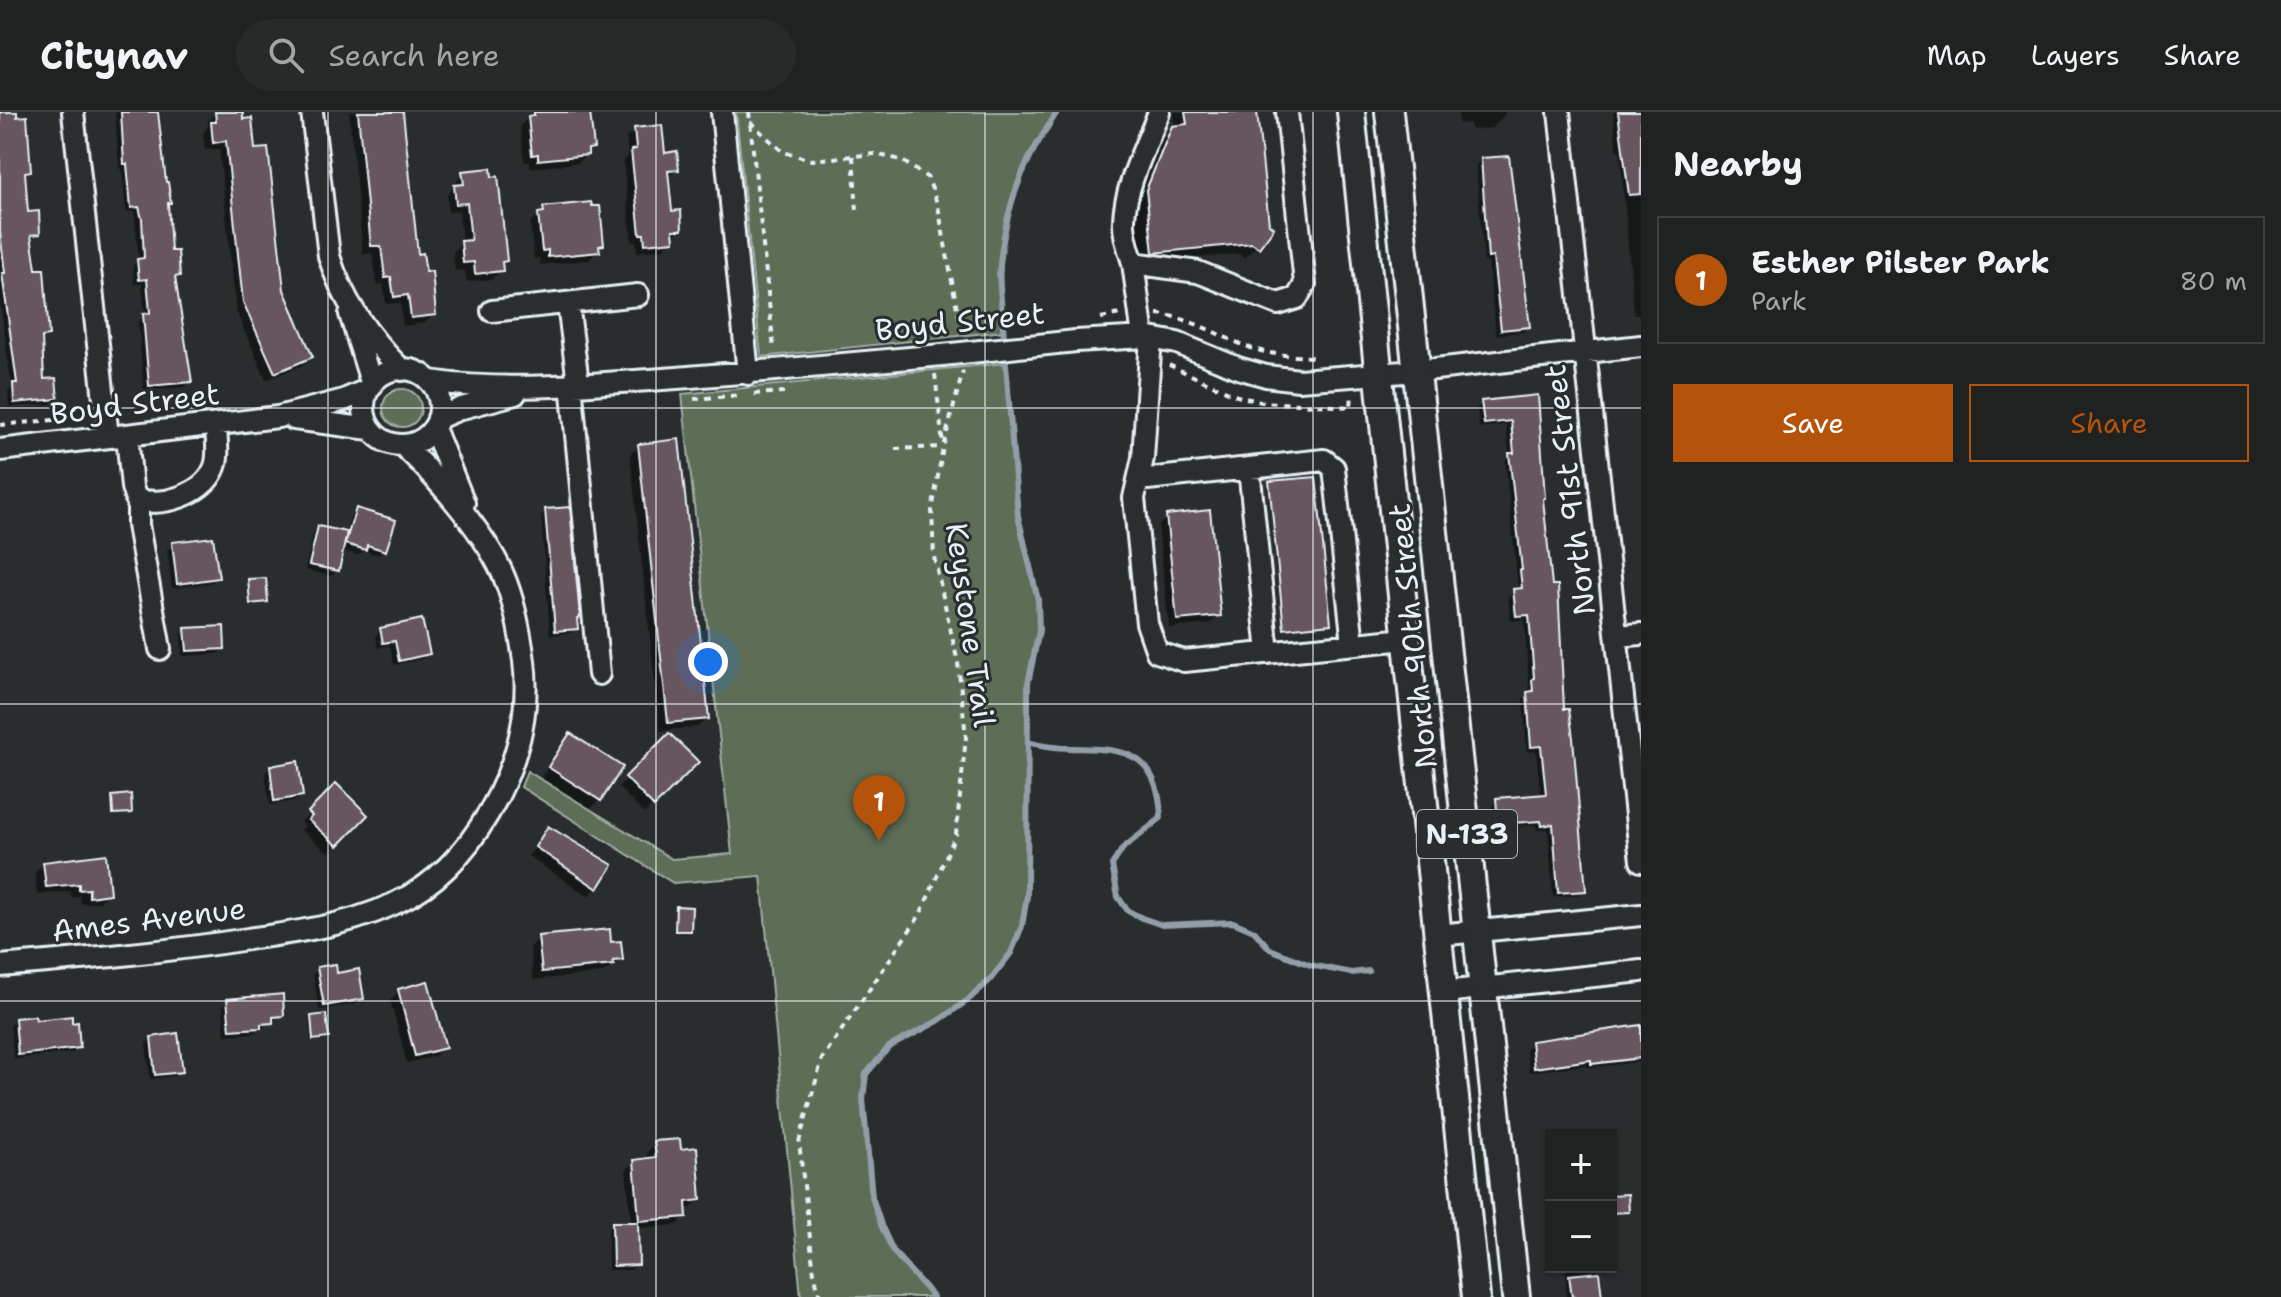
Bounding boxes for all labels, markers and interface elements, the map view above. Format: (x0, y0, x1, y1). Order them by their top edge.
search box (236, 19, 796, 91)
text: Citynav (40, 30, 188, 81)
icon: search (264, 33, 308, 77)
text: Search here (328, 35, 500, 76)
text: Map (1927, 36, 1987, 74)
text: Layers (2031, 36, 2120, 74)
text: Share (2164, 36, 2241, 74)
text: Nearby (1673, 141, 1803, 187)
text: Esther Pilster Park (1751, 242, 2050, 283)
text: 1 (1695, 263, 1707, 298)
text: 80 m (2180, 263, 2247, 298)
text: Park (1751, 283, 1807, 318)
street label: Boyd Street (873, 292, 1047, 351)
street label: North 91st Street (1534, 362, 1605, 618)
street label: Boyd Street (48, 373, 222, 434)
button: Save (1673, 384, 1953, 462)
button: Share (1969, 384, 2249, 462)
street label: North 90th Street (1378, 501, 1447, 771)
street label: Keystone Trail (936, 520, 1005, 730)
your location (688, 642, 728, 682)
pin: 1 (853, 775, 905, 841)
road number: N-133 (1417, 810, 1517, 858)
street label: Ames Avenue (50, 887, 248, 952)
map controls (1545, 1129, 1617, 1273)
button: + (1545, 1129, 1617, 1201)
button: − (1545, 1201, 1617, 1273)

